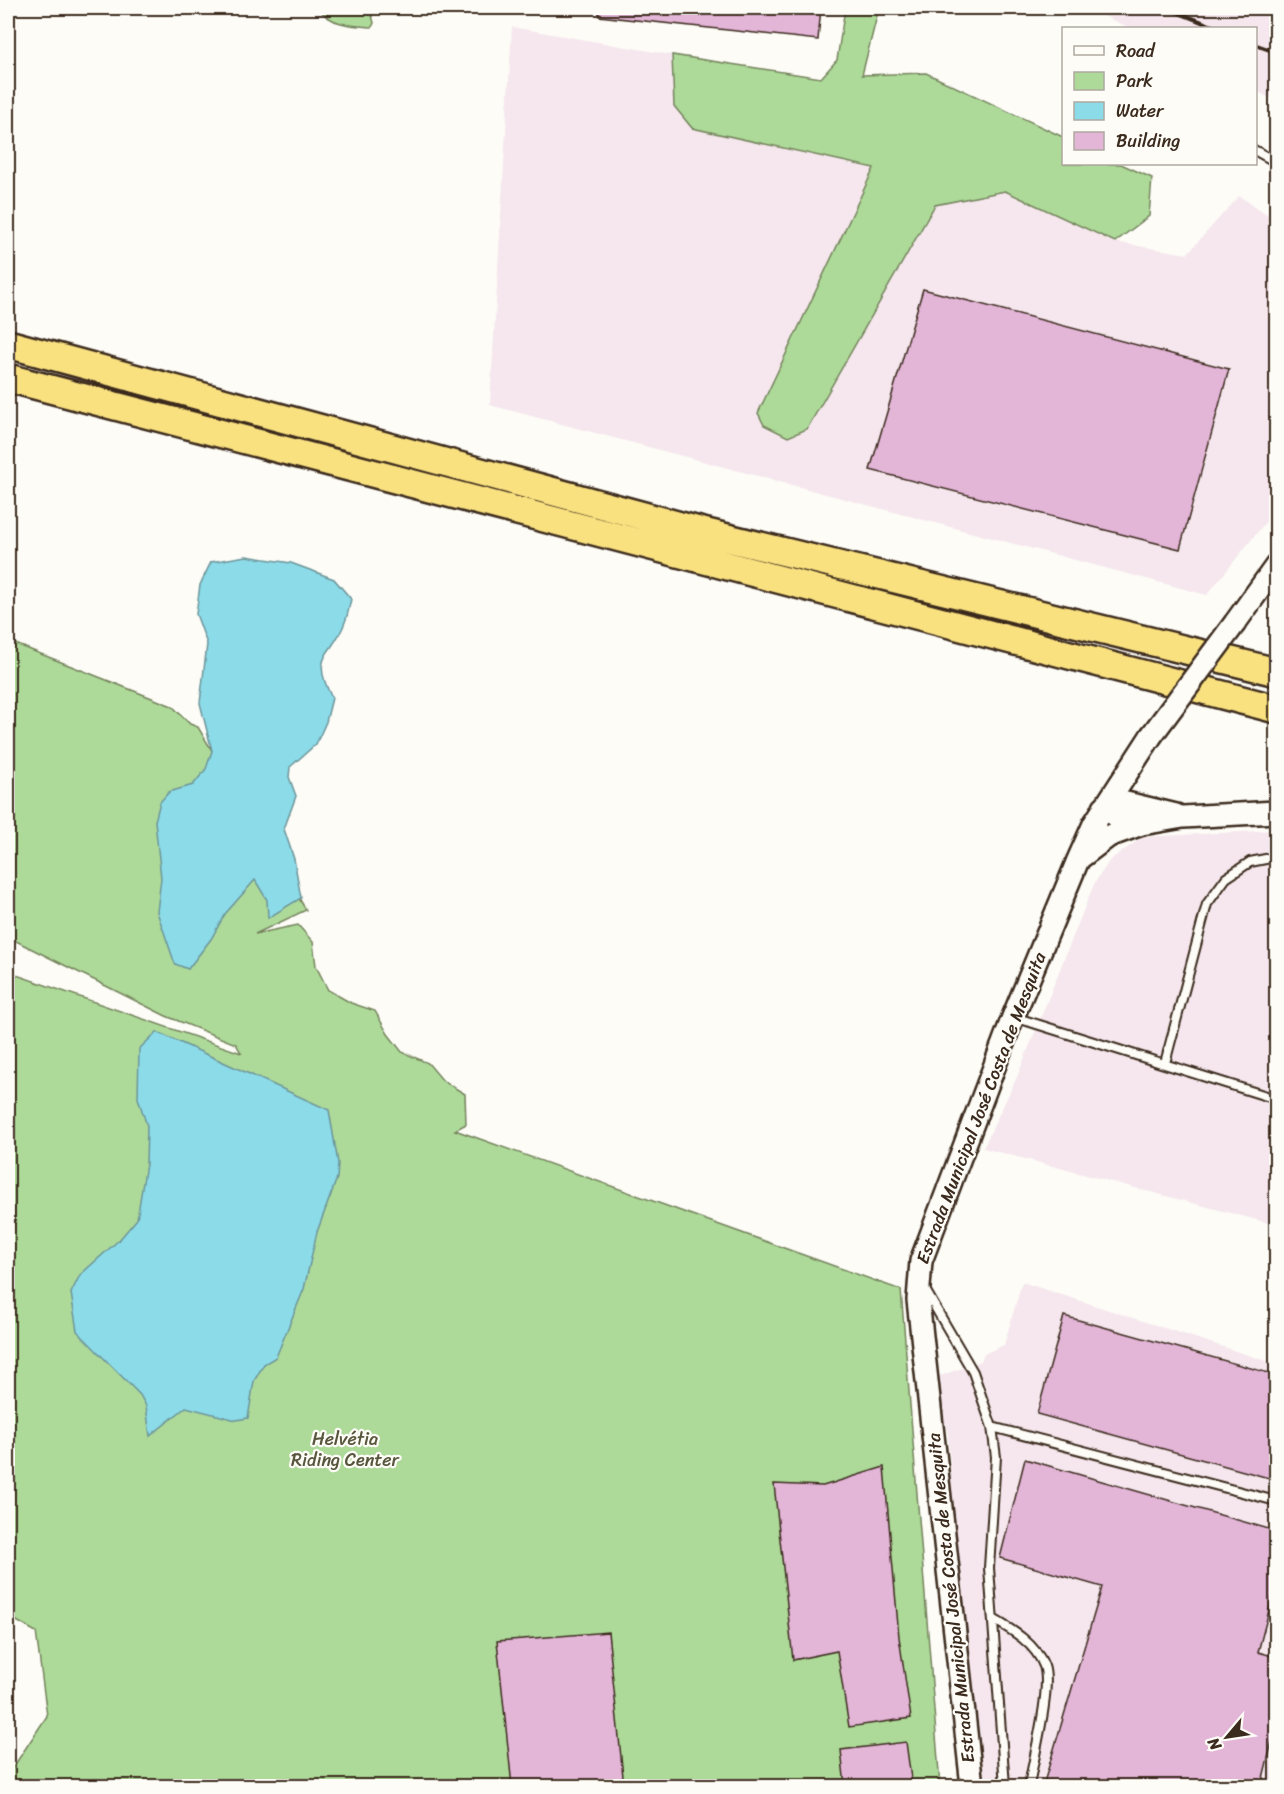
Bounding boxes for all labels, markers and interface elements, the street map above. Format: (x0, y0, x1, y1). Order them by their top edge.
legend (1062, 27, 1257, 165)
text: Road (1116, 35, 1156, 67)
text: Park (1116, 65, 1153, 97)
text: Water (1116, 95, 1165, 127)
text: Building (1116, 125, 1180, 157)
street label: Estrada Municipal José Costa de Mesquita (907, 947, 1056, 1268)
park label: Helvétia Riding Center (291, 1423, 401, 1476)
street label: Estrada Municipal José Costa de Mesquita (918, 1431, 984, 1765)
north arrow (1197, 1707, 1257, 1767)
text: N (1199, 1731, 1230, 1757)

